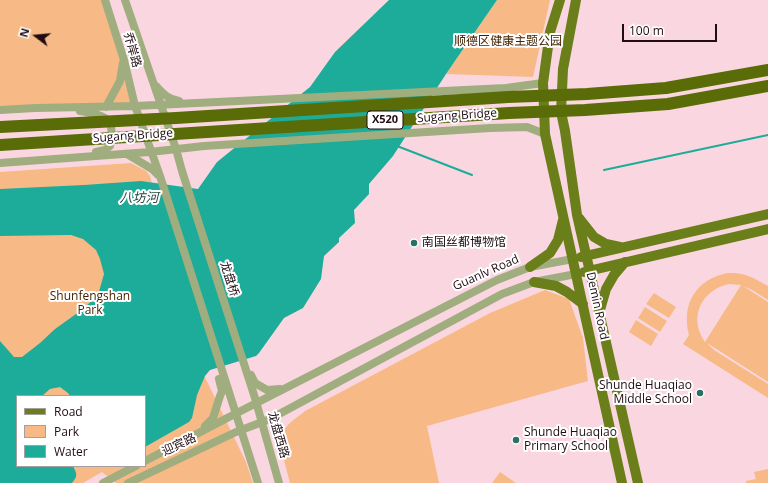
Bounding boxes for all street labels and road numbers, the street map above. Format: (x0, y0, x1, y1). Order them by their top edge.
street label: 乔岸路 (120, 31, 144, 69)
street label: Sugang Bridge (416, 106, 498, 126)
road number: X520 (367, 111, 403, 129)
street label: Sugang Bridge (92, 126, 174, 146)
street label: Guanlv Road (451, 252, 521, 294)
street label: 龙盘桥 (217, 260, 241, 298)
street label: Demin Road (583, 271, 611, 341)
street label: 龙盘西路 (264, 410, 292, 460)
street label: 迎宾路 (160, 431, 198, 459)

